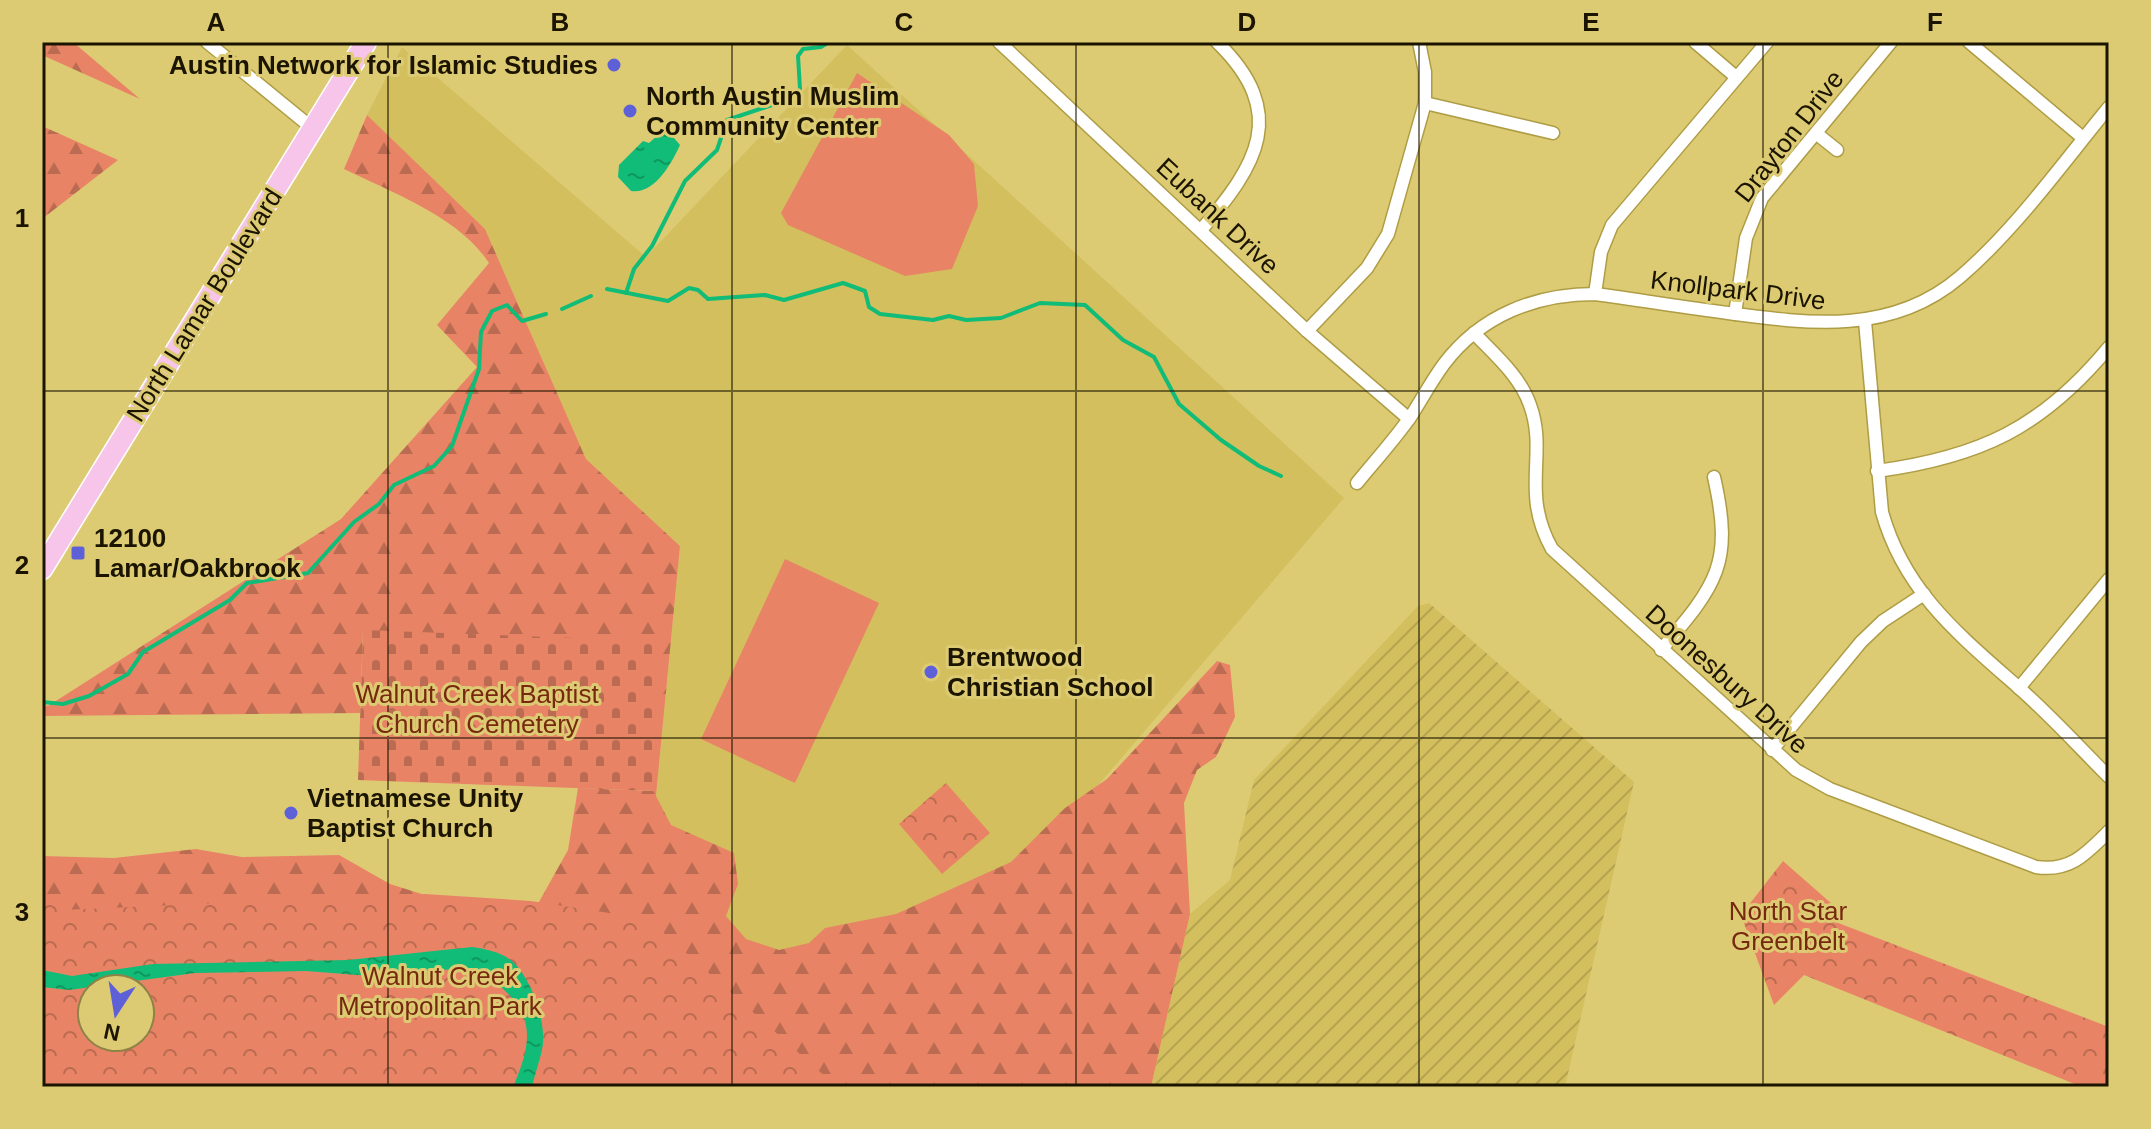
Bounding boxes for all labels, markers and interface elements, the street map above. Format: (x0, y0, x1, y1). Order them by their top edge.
text: A (207, 7, 226, 37)
text: B (551, 7, 569, 37)
text: C (895, 7, 914, 37)
text: D (1238, 7, 1256, 37)
text: E (1582, 7, 1600, 37)
text: F (1927, 7, 1943, 37)
place label: Austin Network for Islamic Studies (169, 50, 598, 80)
marker: Austin Network for Islamic Studies (605, 56, 623, 74)
street label: Drayton Drive (1728, 64, 1850, 208)
place label: North Austin Muslim Community Center (646, 81, 899, 141)
marker: North Austin Muslim Community Center (621, 102, 639, 120)
street label: Eubank Drive (1151, 152, 1285, 280)
street label: North Lamar Boulevard (120, 183, 288, 427)
text: 1 (15, 203, 29, 233)
street label: Knollpark Drive (1649, 264, 1827, 316)
place label: 12100 Lamar/Oakbrook (94, 523, 301, 583)
marker: 12100 Lamar/Oakbrook (69, 544, 87, 562)
text: 2 (15, 550, 29, 580)
street label: Doonesbury Drive (1640, 598, 1814, 760)
place label: Brentwood Christian School (947, 642, 1154, 702)
marker: Brentwood Christian School (922, 663, 940, 681)
park label: Walnut Creek Baptist Church Cemetery (355, 679, 599, 739)
place label: Vietnamese Unity Baptist Church (307, 783, 524, 843)
marker: Vietnamese Unity Baptist Church (282, 804, 300, 822)
park label: North Star Greenbelt (1729, 896, 1848, 956)
text: 3 (15, 897, 29, 927)
park label: Walnut Creek Metropolitan Park (338, 961, 543, 1021)
north arrow (76, 973, 156, 1053)
text: N (102, 1018, 122, 1046)

